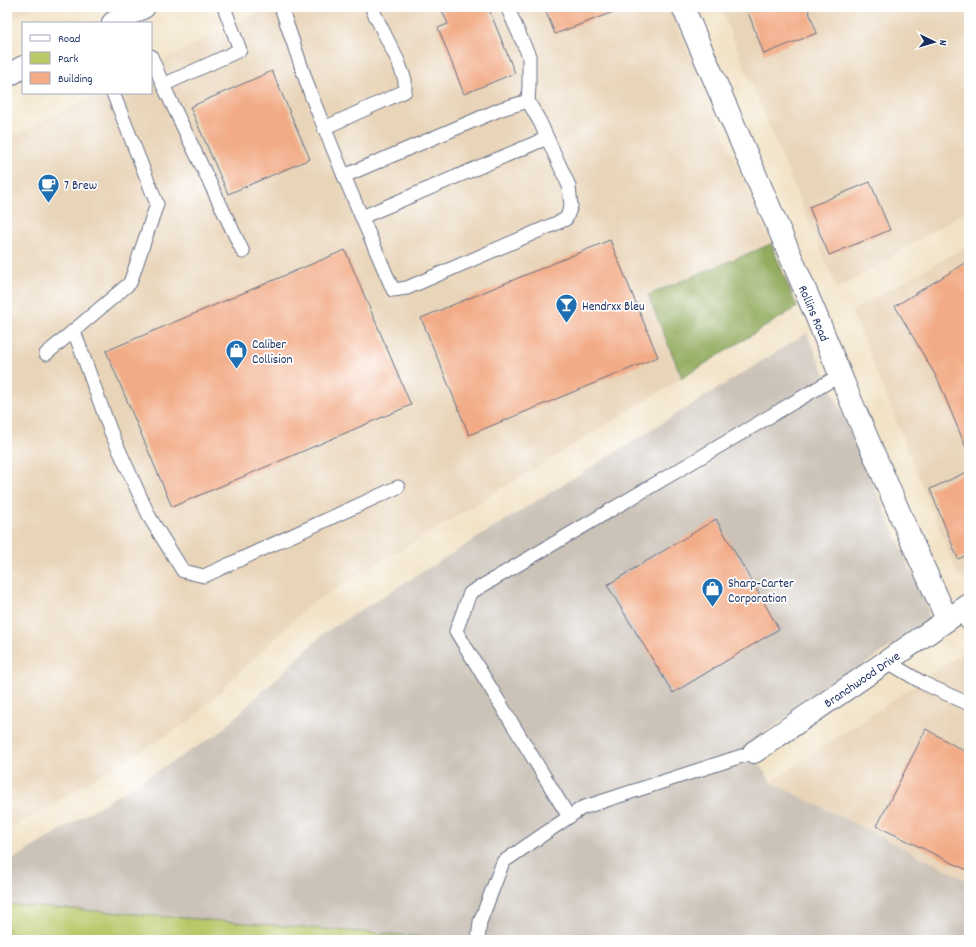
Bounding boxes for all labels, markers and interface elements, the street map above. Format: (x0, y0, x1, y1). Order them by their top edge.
legend (22, 22, 152, 94)
north arrow (914, 22, 954, 62)
text: Road (58, 31, 80, 48)
text: N (934, 39, 950, 47)
text: Park (58, 51, 79, 68)
text: Building (58, 71, 93, 88)
cafe icon: 7 Brew (35, 171, 61, 204)
place label: 7 Brew (64, 177, 97, 196)
street label: Rollins Road (792, 283, 833, 345)
bar icon: Hendrxx Bleu (554, 292, 580, 325)
place label: Hendrxx Bleu (582, 298, 645, 317)
place label: Caliber Collision (252, 336, 292, 370)
shop icon: Caliber Collision (223, 337, 249, 370)
place label: Sharp-Carter Corporation (728, 575, 794, 609)
shop icon: Sharp-Carter Corporation (700, 576, 726, 609)
street label: Branchwood Drive (821, 648, 905, 714)

